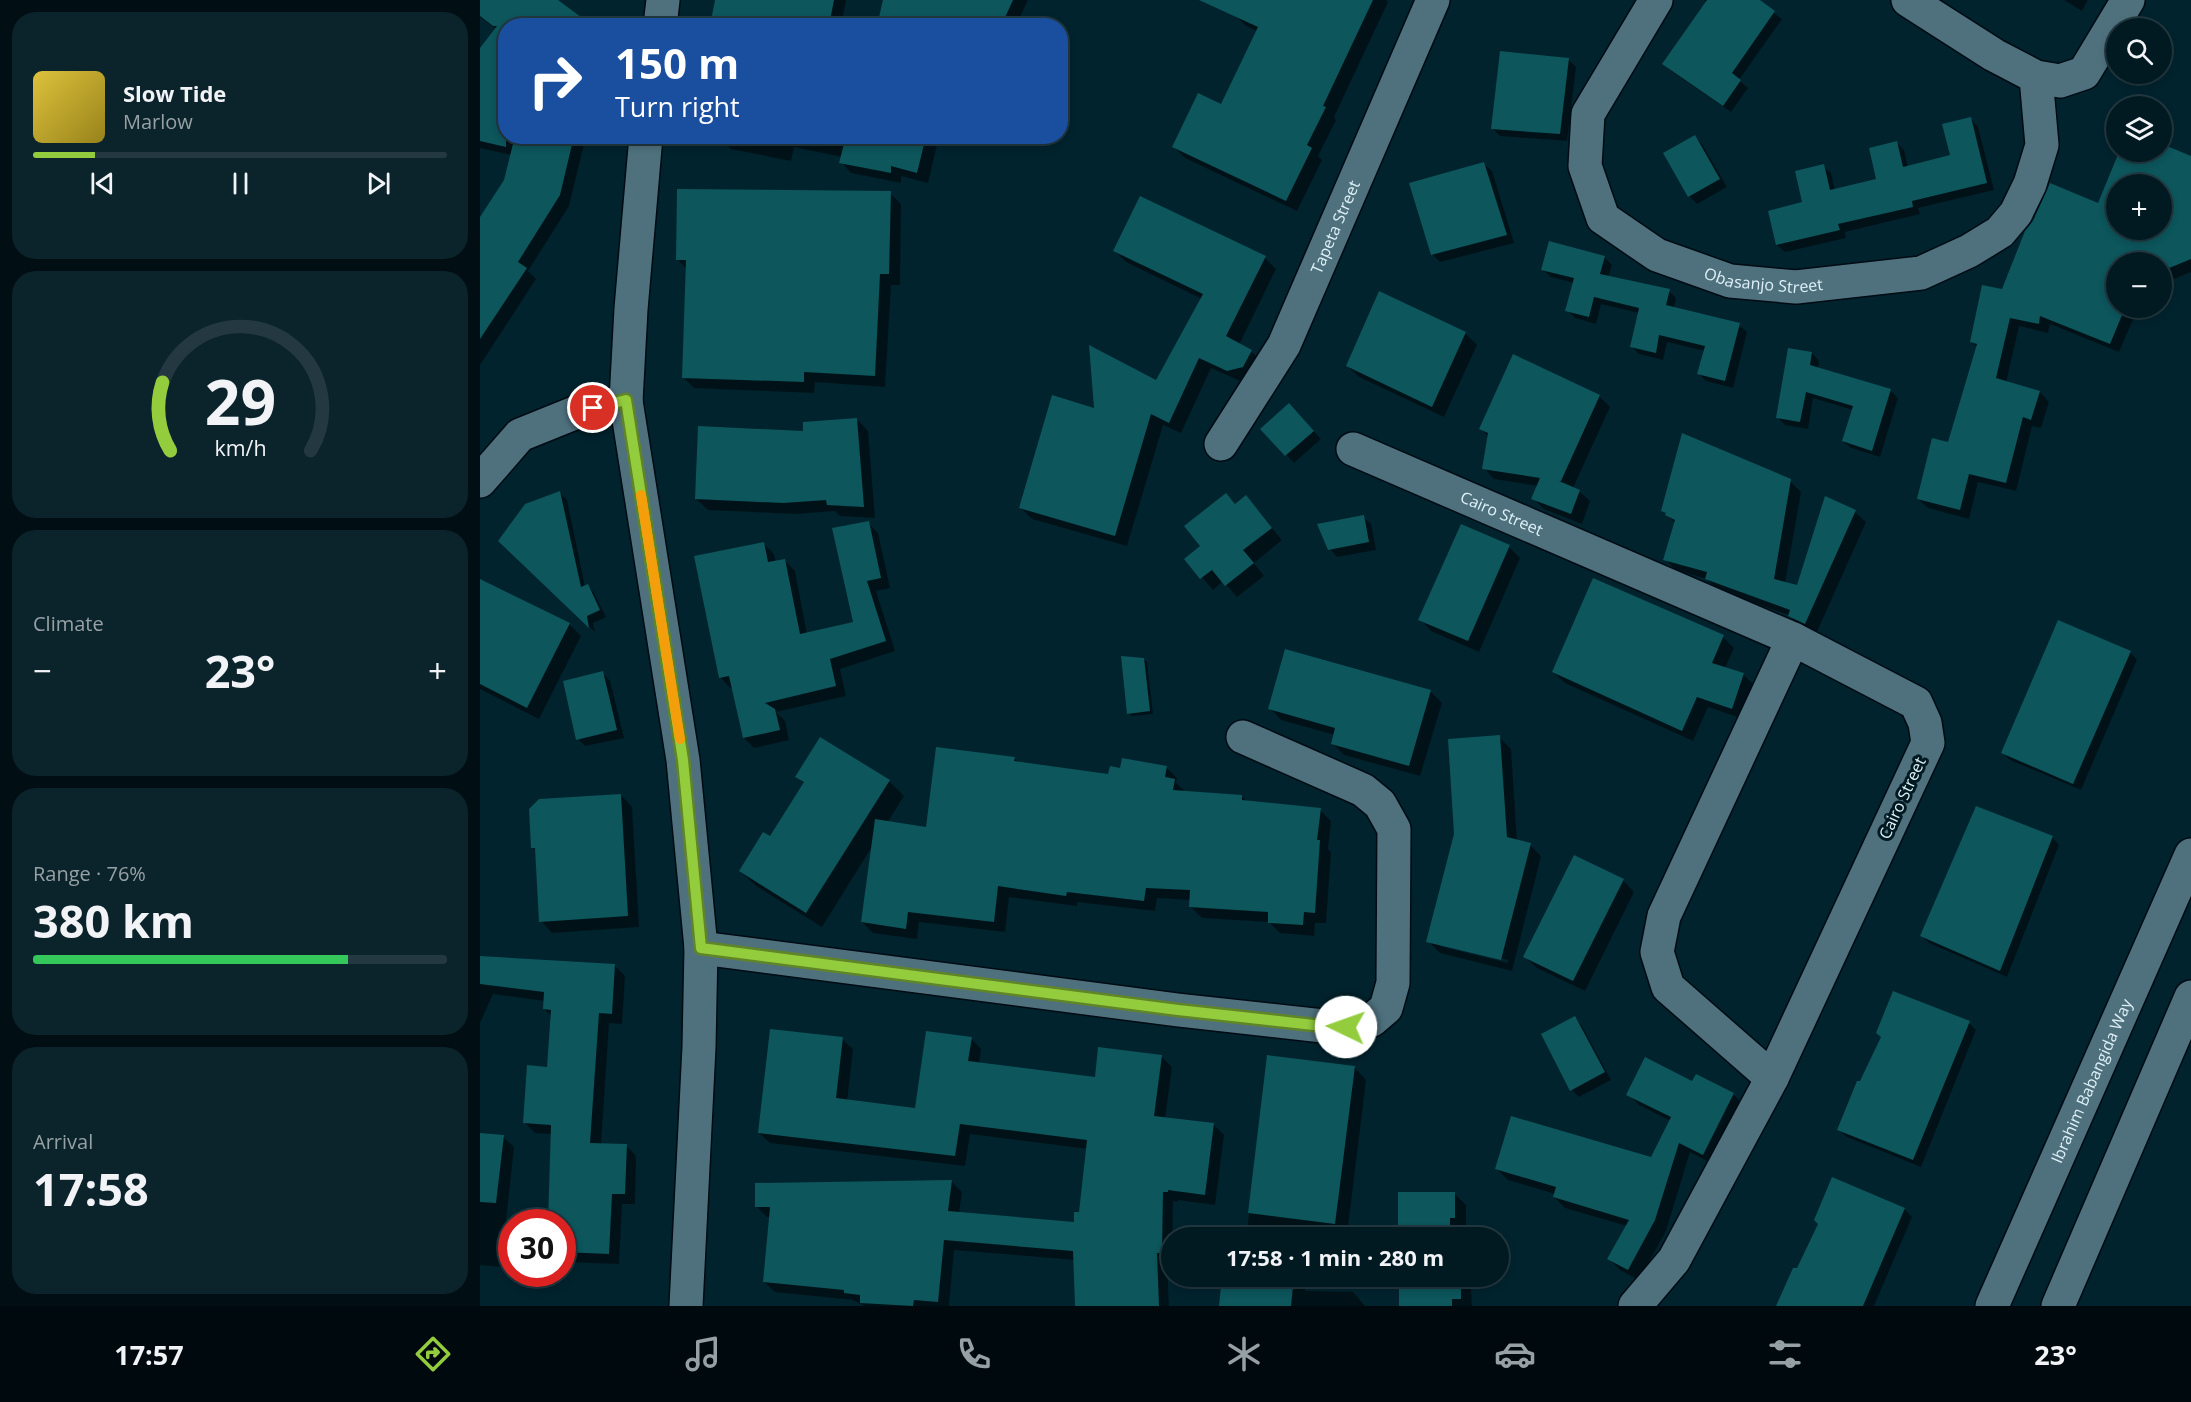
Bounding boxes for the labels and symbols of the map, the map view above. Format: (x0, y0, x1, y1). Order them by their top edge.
street label: Tapeta Street (1305, 176, 1365, 277)
street label: Obasanjo Street (1701, 262, 1824, 298)
pin (567, 382, 618, 433)
street label: Cairo Street (1457, 486, 1547, 541)
street label: Cairo Street (1873, 753, 1931, 843)
street label: Ibrahim Babangida Way (2045, 994, 2138, 1167)
position arrow (1314, 995, 1378, 1059)
speed limit sign: 30 (498, 1209, 576, 1287)

